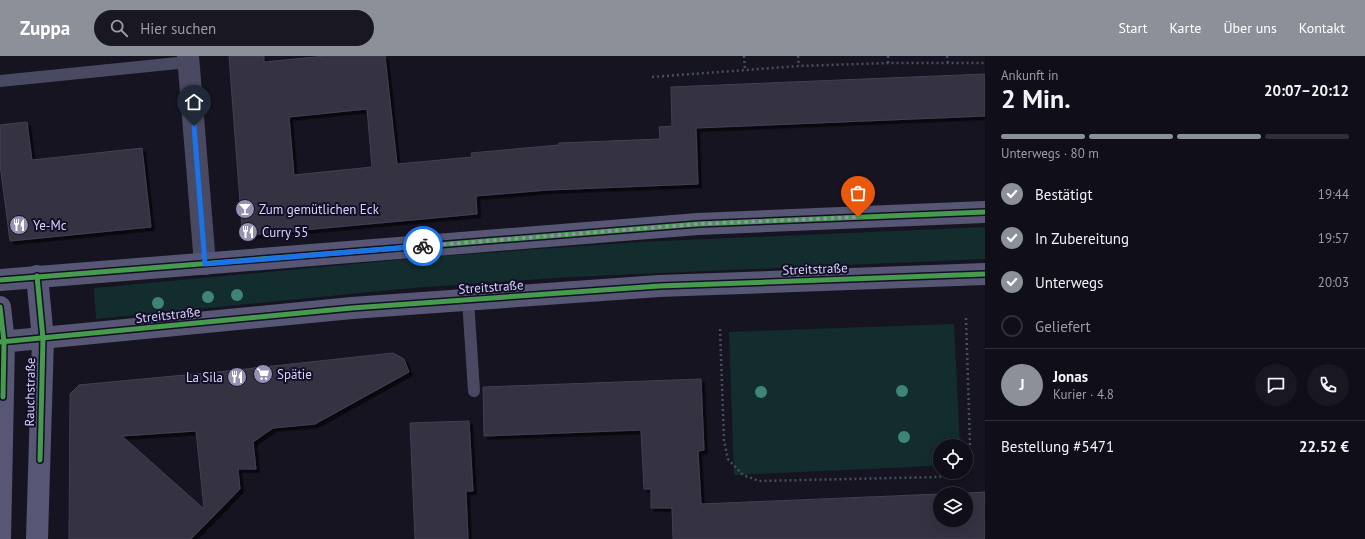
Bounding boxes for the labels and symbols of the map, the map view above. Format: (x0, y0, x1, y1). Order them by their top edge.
pin (177, 85, 211, 126)
pin (841, 176, 875, 217)
bar icon: Zum gemütlichen Eck (234, 198, 256, 220)
place label: Zum gemütlichen Eck (259, 201, 380, 218)
restaurant icon: Ye-Mc (8, 214, 30, 236)
place label: Ye-Mc (33, 217, 67, 234)
restaurant icon: Curry 55 (237, 221, 259, 243)
place label: Curry 55 (262, 224, 308, 241)
courier (403, 226, 443, 266)
street label: Streitstraße (782, 259, 848, 279)
street label: Streitstraße (458, 276, 524, 298)
street label: Streitstraße (135, 303, 201, 327)
street label: Rauchstraße (21, 357, 39, 427)
supermarket icon: Spätie (252, 363, 274, 385)
restaurant icon: La Sila (226, 366, 248, 388)
place label: Spätie (277, 366, 312, 383)
place label: La Sila (186, 369, 223, 386)

